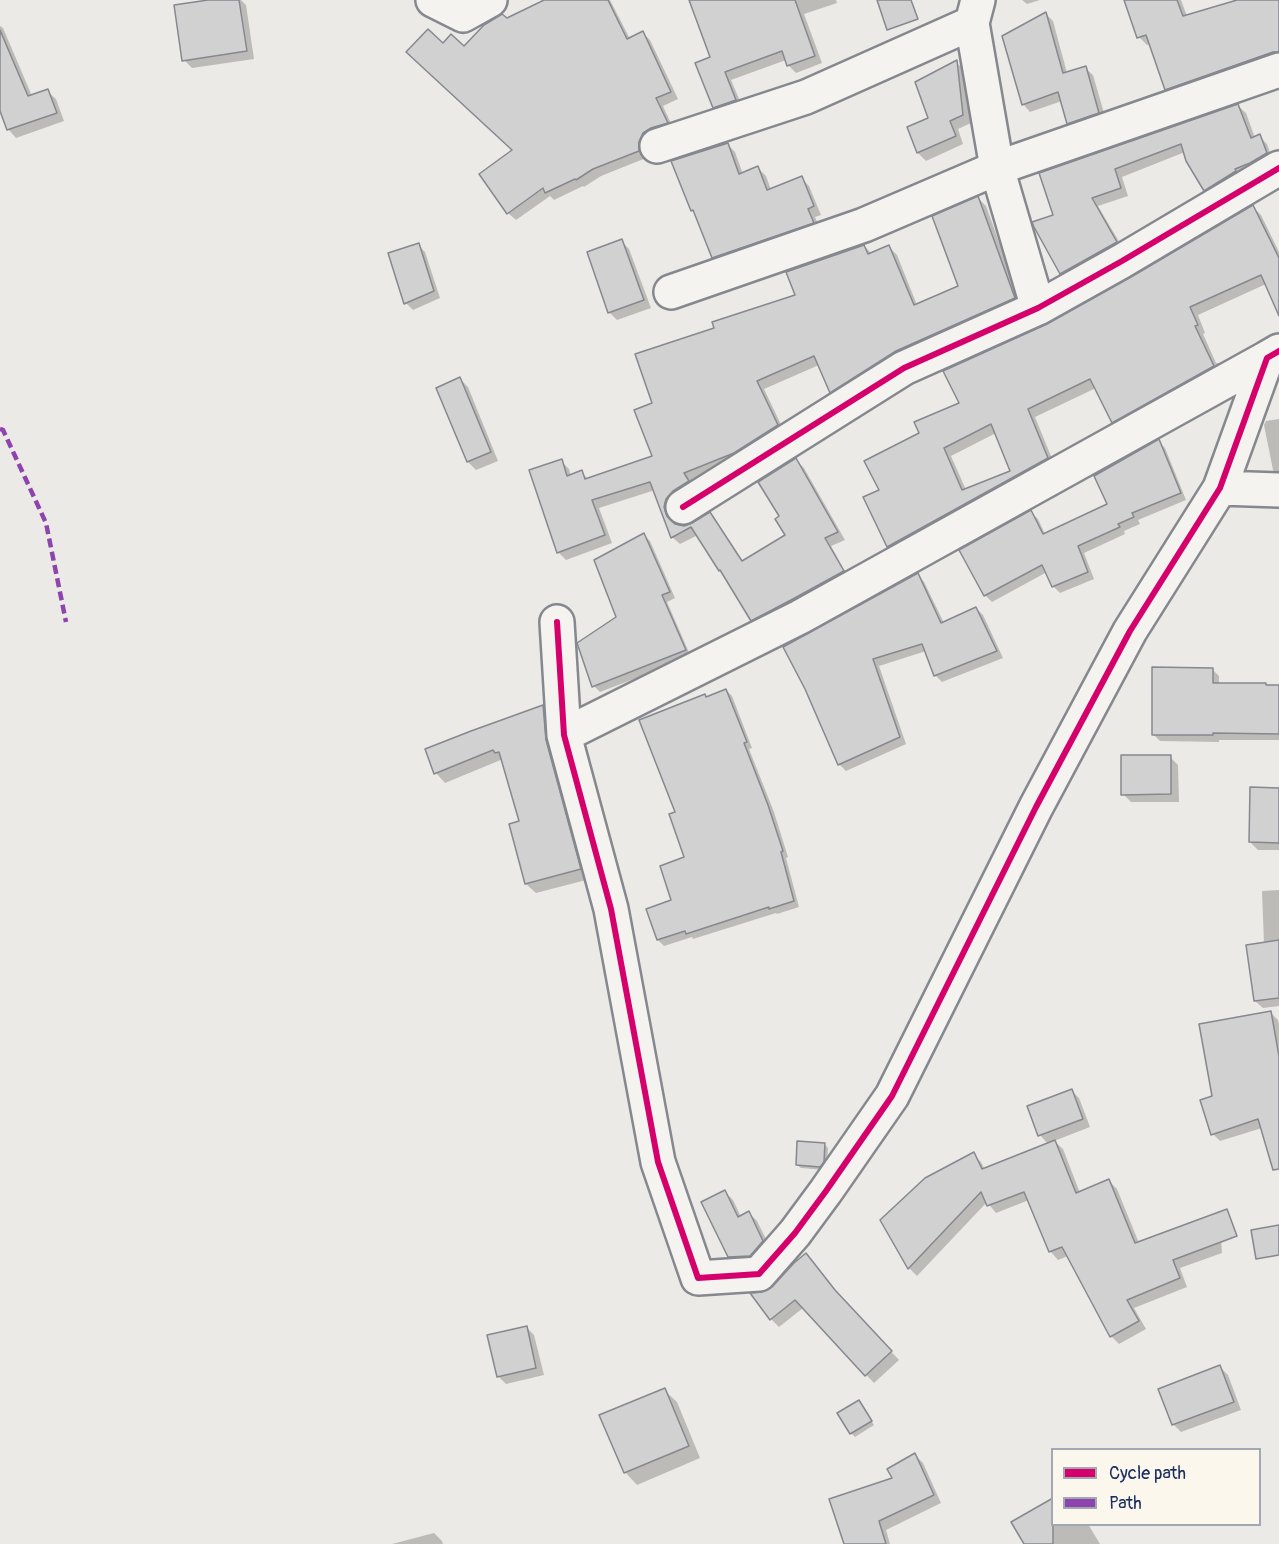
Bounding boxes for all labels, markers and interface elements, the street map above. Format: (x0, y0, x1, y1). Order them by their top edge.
legend (1051, 1448, 1261, 1526)
text: Cycle path (1109, 1462, 1186, 1485)
text: Path (1109, 1492, 1142, 1515)

